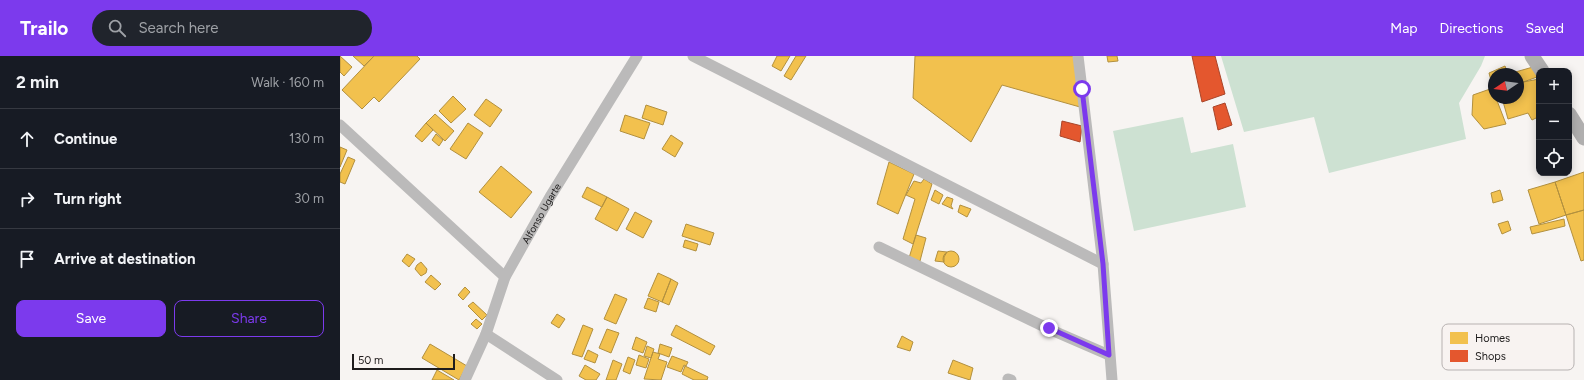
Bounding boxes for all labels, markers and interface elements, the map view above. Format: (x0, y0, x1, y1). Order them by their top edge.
search box (92, 10, 372, 46)
text: Trailo (20, 17, 68, 40)
icon: search (106, 17, 128, 39)
text: Search here (138, 19, 219, 37)
text: Map (1390, 20, 1418, 37)
text: Directions (1440, 20, 1503, 37)
text: Saved (1525, 20, 1564, 37)
north arrow (1488, 68, 1524, 104)
map controls (1536, 68, 1572, 176)
button: + (1536, 68, 1572, 104)
text: 2 min (16, 72, 59, 92)
text: Walk · 160 m (251, 75, 324, 90)
route start (1073, 80, 1091, 98)
button: − (1536, 104, 1572, 140)
icon: ahead (16, 128, 38, 150)
text: Continue (54, 130, 117, 148)
text: 130 m (289, 131, 324, 146)
button: locate (1536, 140, 1572, 176)
street label: Alfonso Ugarte (519, 180, 564, 246)
icon: right (16, 188, 38, 210)
text: Turn right (54, 190, 122, 208)
text: 30 m (294, 191, 324, 206)
icon: arrive (16, 248, 38, 270)
text: Arrive at destination (54, 250, 195, 268)
button: Save (16, 300, 166, 337)
button: Share (174, 300, 324, 337)
route end (1040, 319, 1058, 337)
legend (1442, 324, 1574, 370)
text: Homes (1475, 332, 1510, 345)
text: Shops (1475, 350, 1506, 363)
scale bar (352, 352, 455, 371)
text: 50 m (358, 354, 383, 367)

